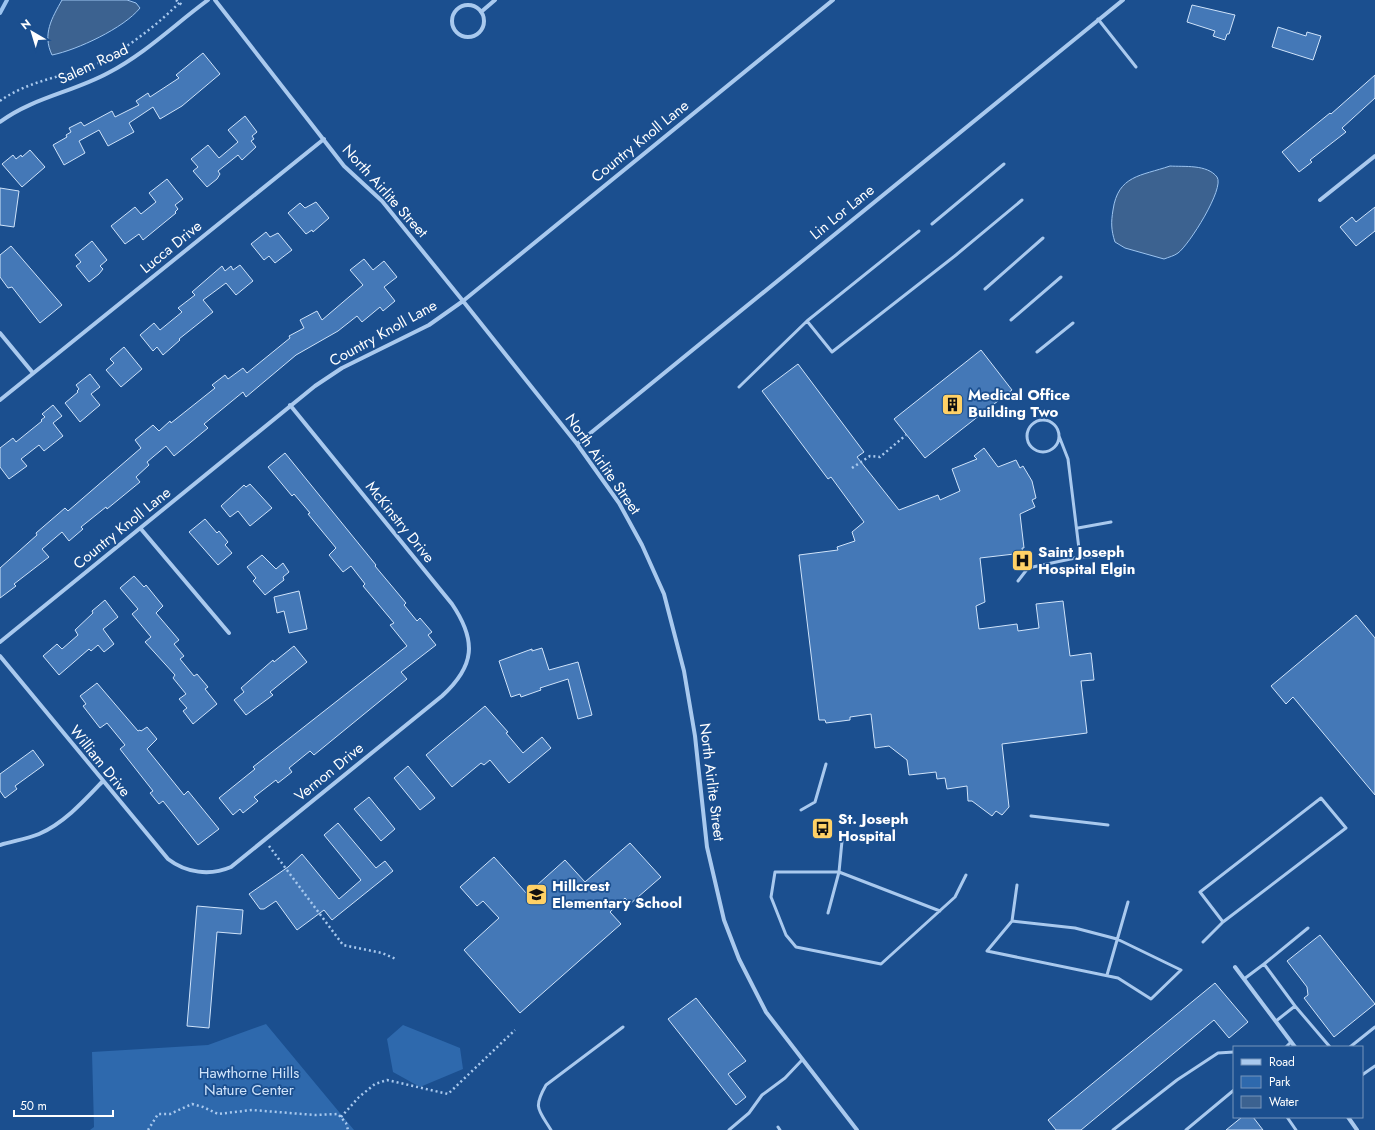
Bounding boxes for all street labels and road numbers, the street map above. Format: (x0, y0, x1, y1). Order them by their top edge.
street label: Salem Road (54, 38, 132, 90)
street label: Country Knoll Lane (586, 95, 694, 187)
street label: North Airlite Street (337, 139, 433, 243)
street label: Lin Lor Lane (805, 179, 879, 245)
street label: Lucca Drive (135, 215, 207, 279)
street label: Country Knoll Lane (325, 294, 441, 372)
street label: North Airlite Street (560, 409, 646, 519)
street label: McKinstry Drive (360, 477, 440, 568)
street label: Country Knoll Lane (68, 482, 176, 574)
street label: William Drive (64, 721, 136, 802)
street label: North Airlite Street (694, 722, 730, 843)
street label: Vernon Drive (290, 737, 369, 807)

